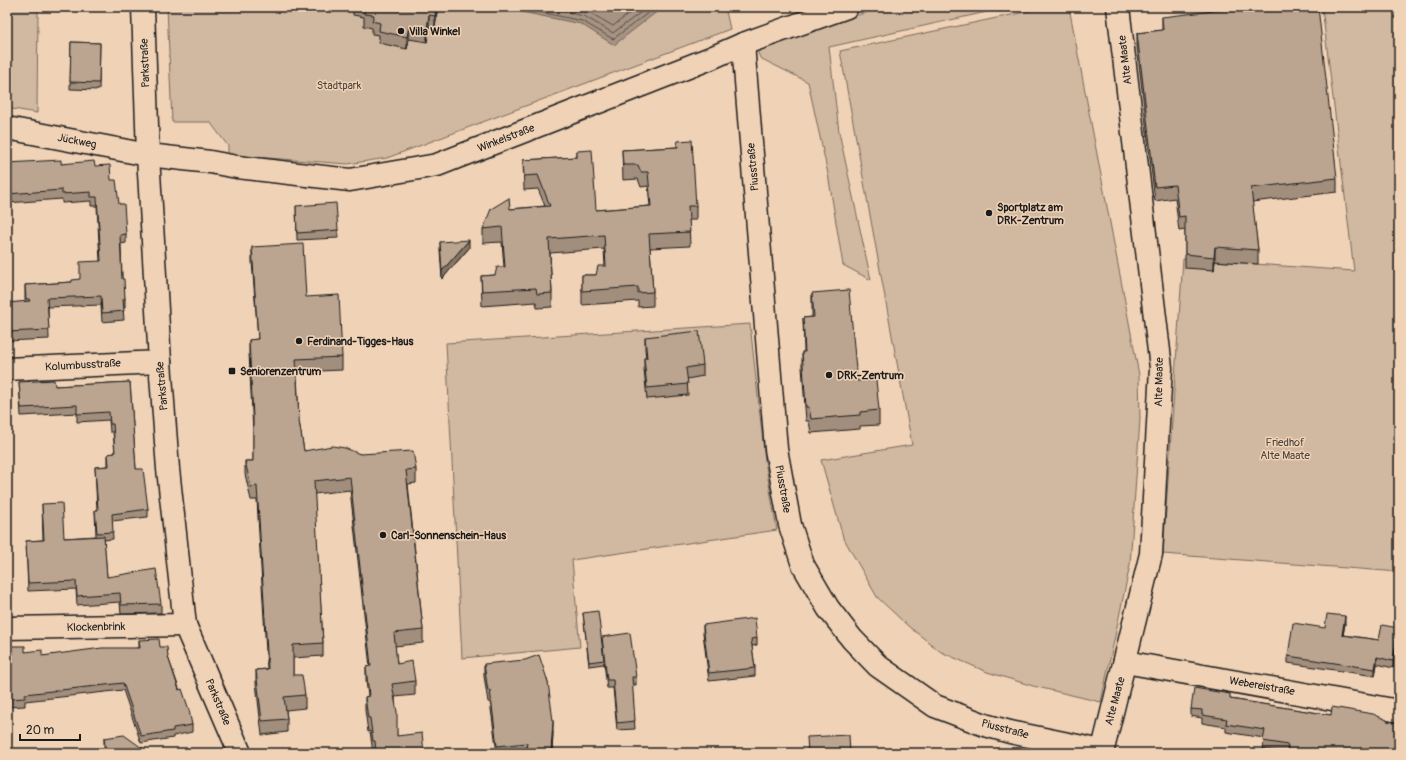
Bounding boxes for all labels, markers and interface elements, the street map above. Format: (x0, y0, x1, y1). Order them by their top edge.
place label: Villa Winkel (409, 25, 461, 38)
marker: Villa Winkel (396, 26, 406, 36)
street label: Alte Maate (1115, 34, 1134, 85)
street label: Parkstraße (138, 38, 152, 88)
park label: Stadtpark (317, 79, 362, 92)
street label: Winkelstraße (476, 121, 537, 155)
street label: Jückweg (56, 131, 98, 151)
street label: Piusstraße (744, 142, 762, 192)
place label: Sportplatz am DRK-Zentrum (997, 201, 1064, 227)
marker: Sportplatz am DRK-Zentrum (984, 208, 994, 218)
place label: Ferdinand-Tigges-Haus (307, 335, 414, 348)
marker: Ferdinand-Tigges-Haus (294, 336, 304, 346)
street label: Kolumbusstraße (45, 356, 122, 373)
street label: Alte Maate (1152, 356, 1166, 407)
street label: Parkstraße (153, 360, 171, 411)
place label: Seniorenzentrum (240, 365, 321, 378)
marker: Seniorenzentrum (227, 366, 237, 376)
place label: DRK-Zentrum (837, 369, 904, 382)
marker: DRK-Zentrum (824, 370, 834, 380)
park label: Friedhof Alte Maate (1260, 436, 1310, 462)
street label: Piusstraße (772, 464, 794, 514)
place label: Carl-Sonnenschein-Haus (391, 529, 506, 542)
marker: Carl-Sonnenschein-Haus (378, 530, 388, 540)
street label: Klockenbrink (67, 620, 126, 634)
street label: Webereistraße (1228, 674, 1296, 698)
street label: Alte Maate (1102, 675, 1128, 727)
street label: Parkstraße (202, 677, 234, 728)
scale bar (20, 716, 80, 742)
street label: Piusstraße (980, 716, 1031, 742)
text: 20 m (26, 723, 55, 738)

